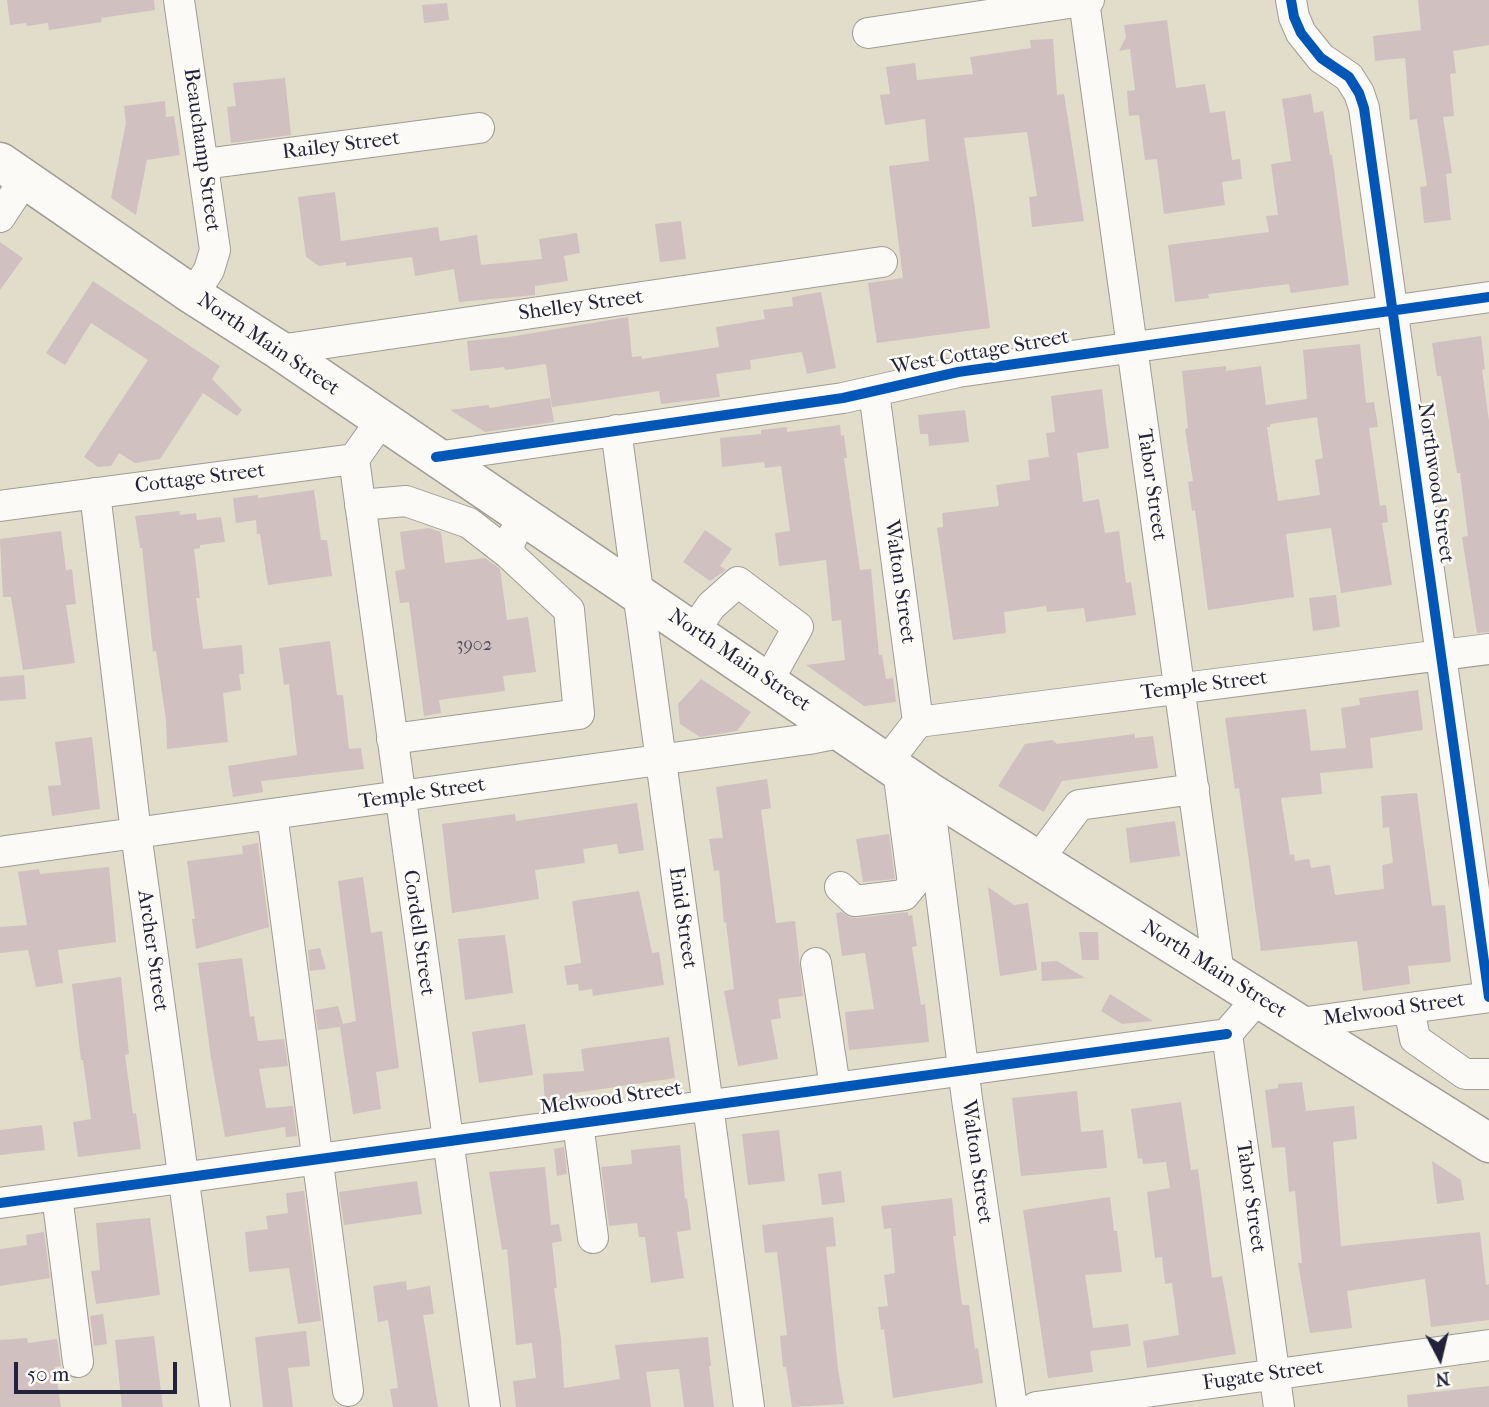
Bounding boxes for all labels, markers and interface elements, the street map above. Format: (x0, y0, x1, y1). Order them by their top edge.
street label: Beauchamp Street (177, 67, 225, 233)
street label: Railey Street (281, 126, 401, 166)
street label: Shelley Street (517, 285, 645, 327)
street label: North Main Street (192, 288, 344, 402)
street label: West Cottage Street (889, 325, 1071, 381)
street label: Northwood Street (1411, 401, 1459, 565)
street label: Tabor Street (1131, 428, 1171, 542)
street label: Cottage Street (133, 459, 267, 499)
street label: Walton Street (878, 519, 920, 645)
street label: North Main Street (663, 604, 815, 718)
house number: 3902 (456, 635, 492, 657)
street label: Temple Street (1139, 666, 1269, 706)
street label: Temple Street (357, 773, 487, 815)
street label: Enid Street (662, 866, 702, 970)
street label: Cordell Street (397, 869, 439, 997)
street label: Archer Street (131, 889, 173, 1013)
street label: North Main Street (1137, 915, 1291, 1025)
street label: Melwood Street (1322, 988, 1466, 1032)
street label: Melwood Street (539, 1077, 683, 1121)
street label: Walton Street (955, 1099, 997, 1225)
street label: Tabor Street (1230, 1140, 1270, 1254)
north arrow (1405, 1323, 1475, 1393)
scale bar (18, 1348, 180, 1392)
street label: Fugate Street (1201, 1355, 1325, 1397)
text: 50 m (27, 1362, 70, 1386)
text: N (1434, 1367, 1451, 1391)

